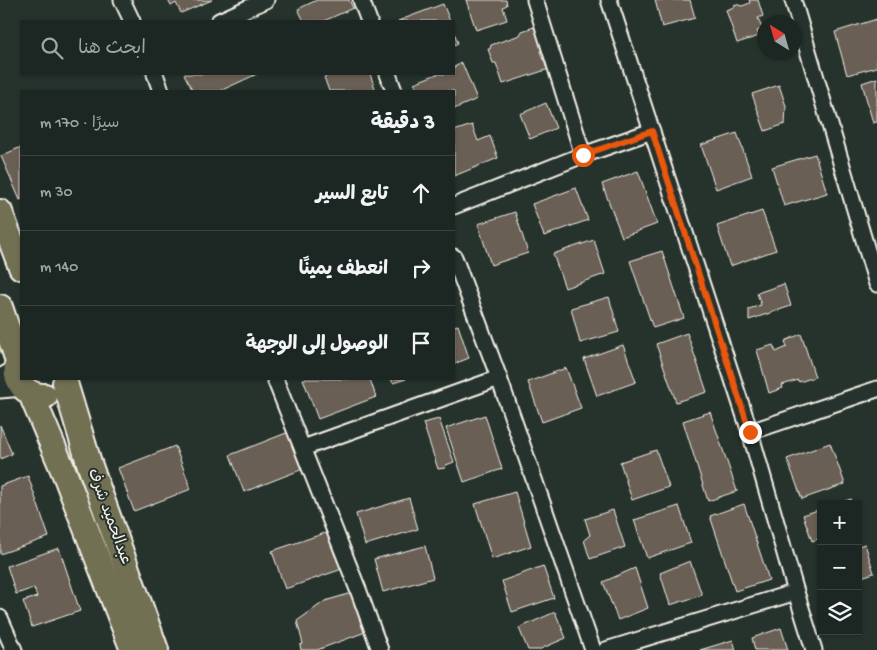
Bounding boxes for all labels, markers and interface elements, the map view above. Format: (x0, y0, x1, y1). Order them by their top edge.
north arrow (757, 15, 802, 60)
search box (20, 20, 455, 75)
icon: search (38, 34, 66, 62)
text: ابحث هنا (78, 38, 146, 61)
text: 3 دقيقة (371, 112, 435, 137)
text: سيرًا · 170 m (40, 115, 119, 134)
route start (572, 144, 595, 167)
icon: ahead (407, 179, 435, 207)
text: 30 m (40, 184, 73, 203)
text: تابع السير (316, 184, 388, 207)
icon: right (407, 254, 435, 282)
text: 140 m (40, 259, 78, 278)
text: انعطف يمينًا (299, 259, 388, 282)
icon: arrive (407, 329, 435, 357)
text: الوصول إلى الوجهة (245, 334, 388, 357)
route end (739, 421, 762, 444)
street label: عبدالحميد شرف (82, 466, 134, 568)
map controls (817, 500, 862, 635)
button: + (817, 500, 862, 545)
button: − (817, 545, 862, 590)
button: layers (817, 590, 862, 635)

